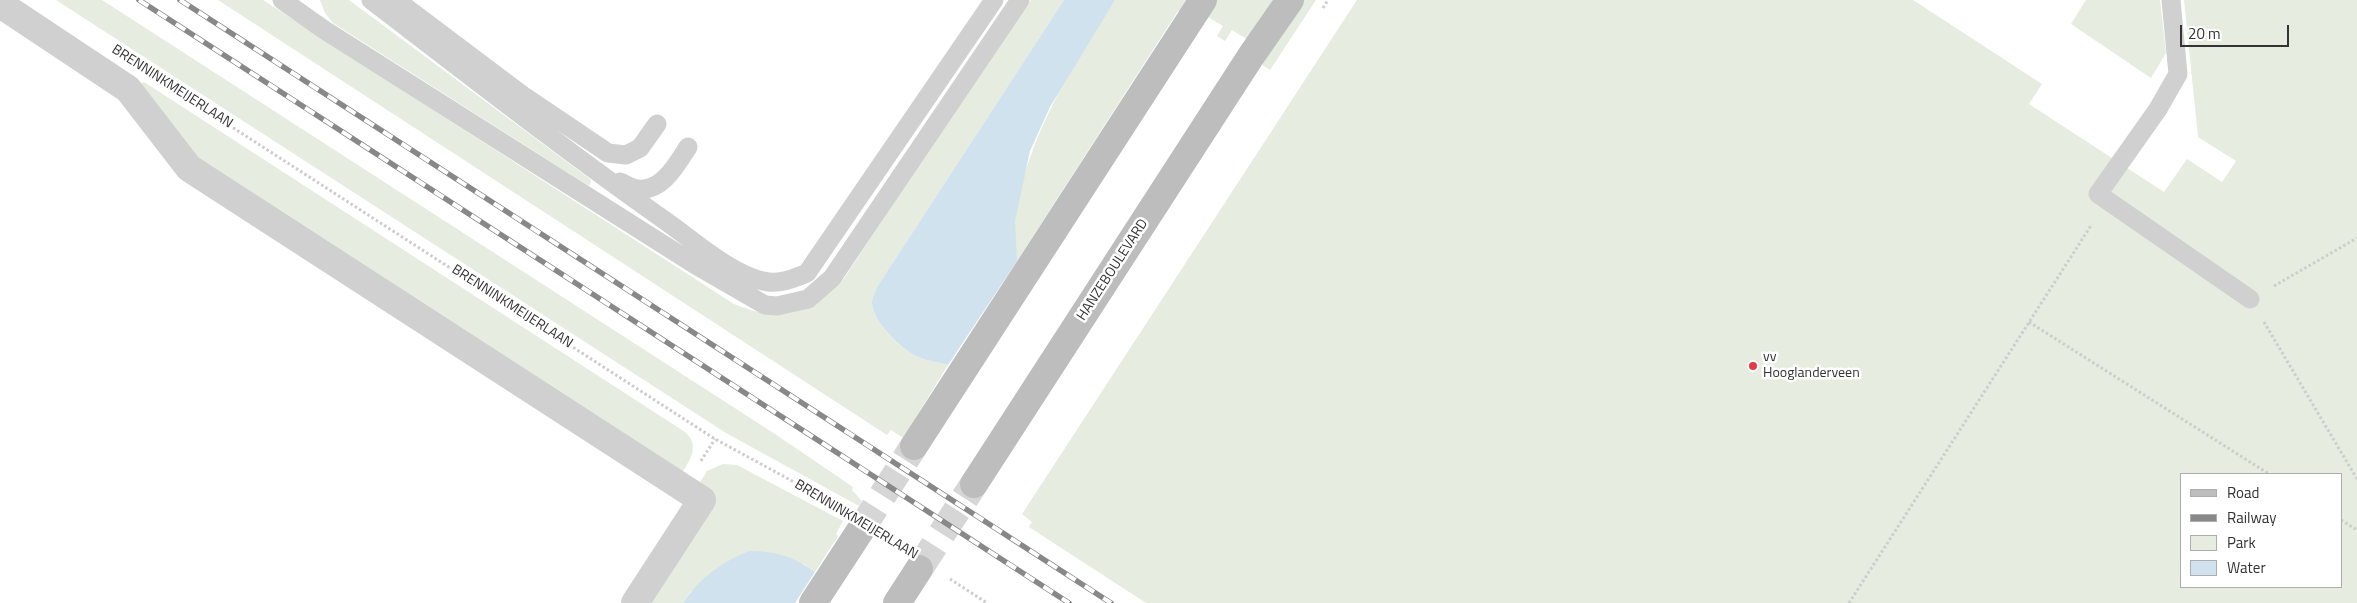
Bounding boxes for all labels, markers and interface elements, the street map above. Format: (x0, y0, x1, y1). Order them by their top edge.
scale bar (2182, 15, 2291, 47)
text: 20 m (2188, 22, 2221, 45)
street label: BRENNINKMEIJERLAAN (108, 42, 236, 132)
street label: HANZEBOULEVARD (1074, 216, 1152, 324)
street label: BRENNINKMEIJERLAAN (448, 262, 576, 352)
place label: vv Hooglanderveen (1763, 350, 1860, 382)
marker: vv Hooglanderveen (1747, 360, 1759, 372)
legend (2180, 473, 2342, 588)
street label: BRENNINKMEIJERLAAN (791, 477, 921, 563)
text: Road (2227, 481, 2259, 504)
text: Railway (2227, 506, 2277, 529)
text: Park (2227, 531, 2256, 554)
text: Water (2227, 556, 2266, 579)

